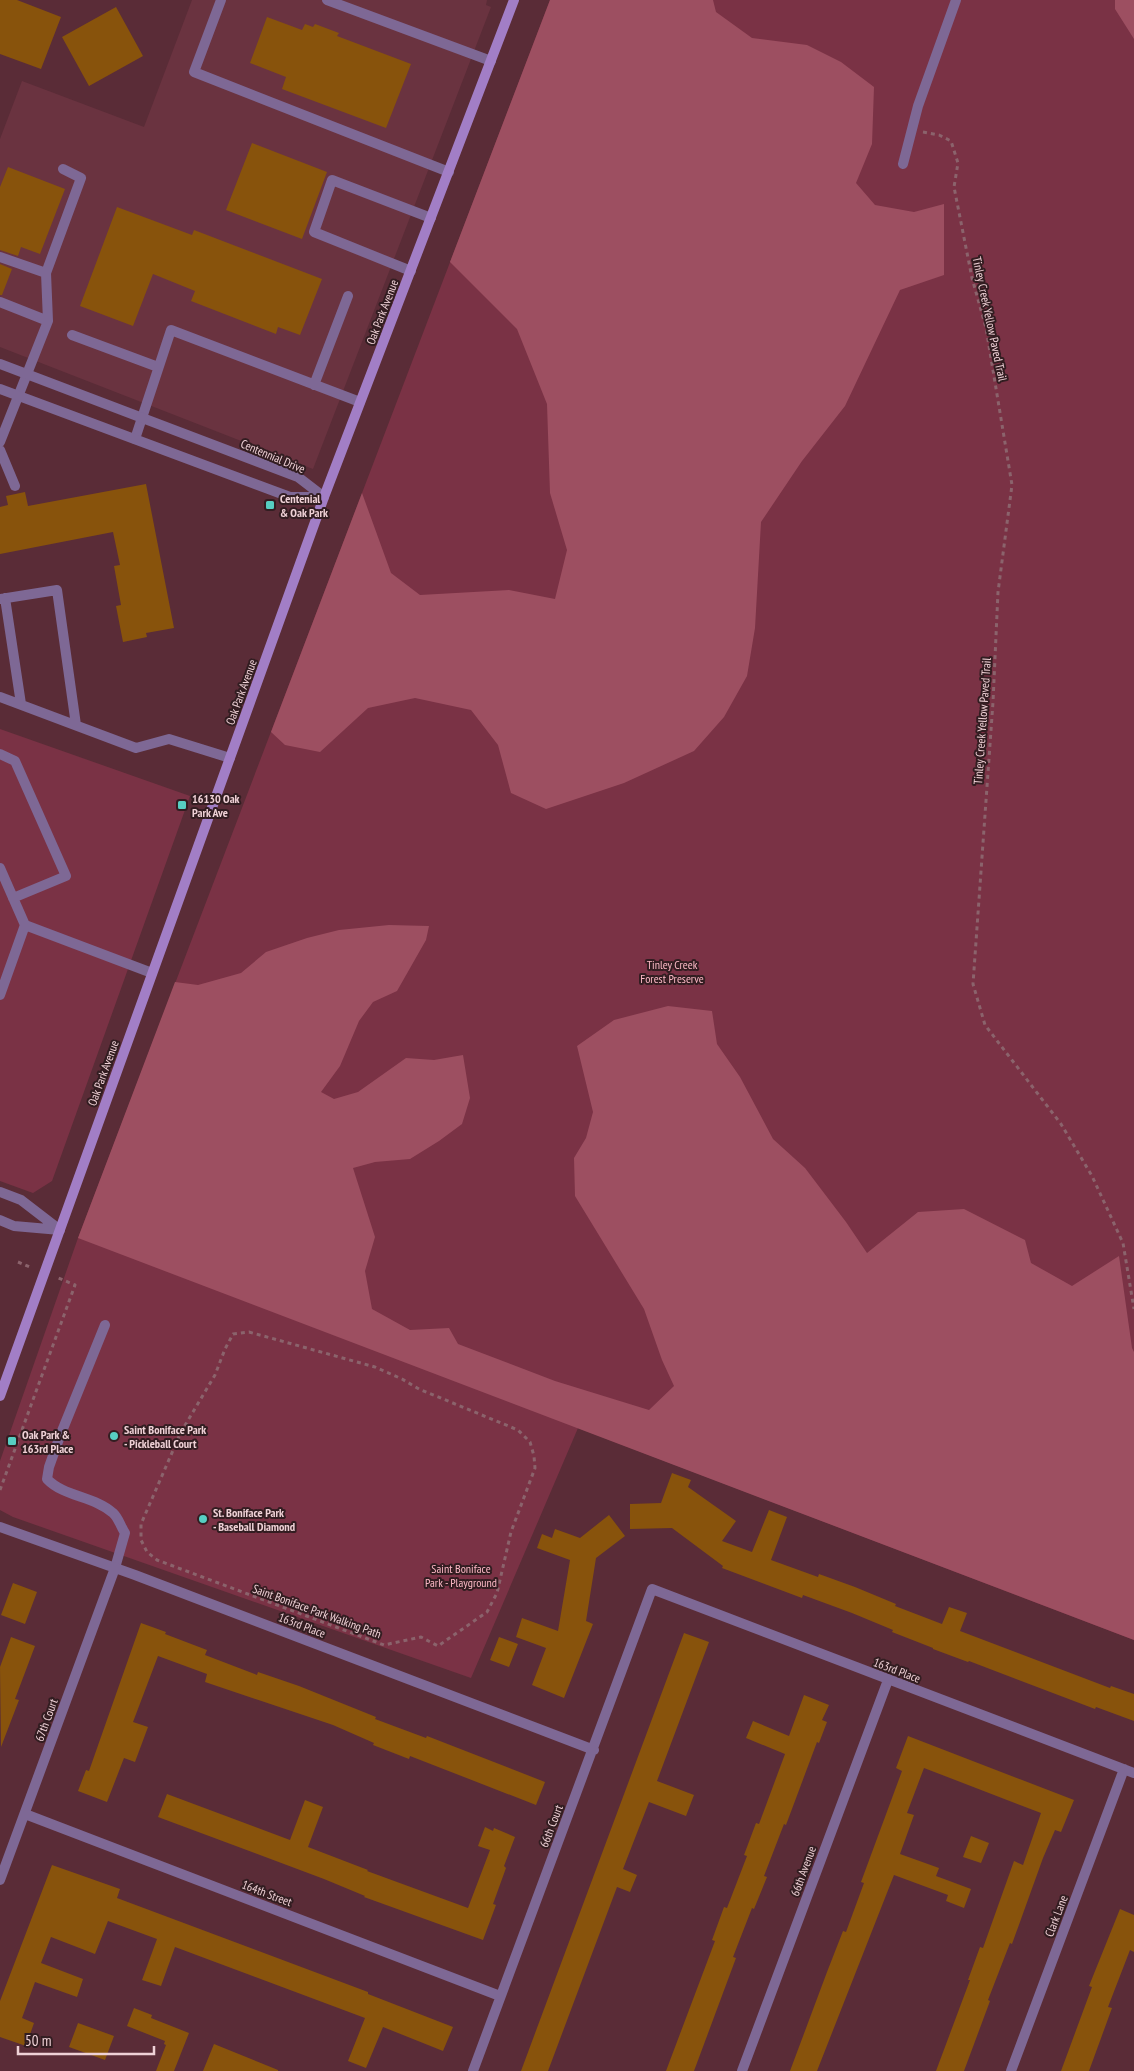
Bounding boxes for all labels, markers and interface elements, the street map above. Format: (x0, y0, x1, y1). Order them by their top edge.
street label: Tinley Creek Yellow Paved Trail (969, 255, 1011, 383)
street label: Oak Park Avenue (363, 277, 401, 347)
street label: Centennial Drive (238, 436, 308, 476)
place label: Centenial & Oak Park (280, 491, 328, 520)
marker: Centenial & Oak Park (264, 499, 276, 511)
street label: Oak Park Avenue (222, 657, 260, 727)
street label: Tinley Creek Yellow Paved Trail (970, 657, 994, 785)
place label: 16130 Oak Park Ave (192, 791, 240, 820)
marker: 16130 Oak Park Ave (176, 799, 188, 811)
park label: Tinley Creek Forest Preserve (640, 957, 704, 986)
street label: Oak Park Avenue (84, 1038, 122, 1108)
place label: Saint Boniface Park - Pickleball Court (124, 1422, 206, 1451)
place label: Oak Park & 163rd Place (22, 1427, 73, 1456)
marker: Saint Boniface Park - Pickleball Court (108, 1430, 120, 1442)
marker: Oak Park & 163rd Place (6, 1435, 18, 1447)
place label: St. Boniface Park - Baseball Diamond (213, 1505, 295, 1534)
marker: St. Boniface Park - Baseball Diamond (197, 1513, 209, 1525)
park label: Saint Boniface Park - Playground (425, 1561, 497, 1590)
street label: Saint Boniface Park Walking Path (251, 1581, 383, 1641)
street label: 163rd Place (276, 1609, 328, 1641)
street label: 163rd Place (871, 1654, 923, 1686)
street label: 67th Court (31, 1696, 61, 1743)
street label: 66th Court (536, 1802, 566, 1849)
street label: 66th Avenue (787, 1844, 819, 1898)
street label: 164th Street (240, 1877, 295, 1910)
street label: Clark Lane (1041, 1893, 1071, 1939)
scale bar (18, 2024, 154, 2056)
text: 50 m (25, 2031, 51, 2050)

